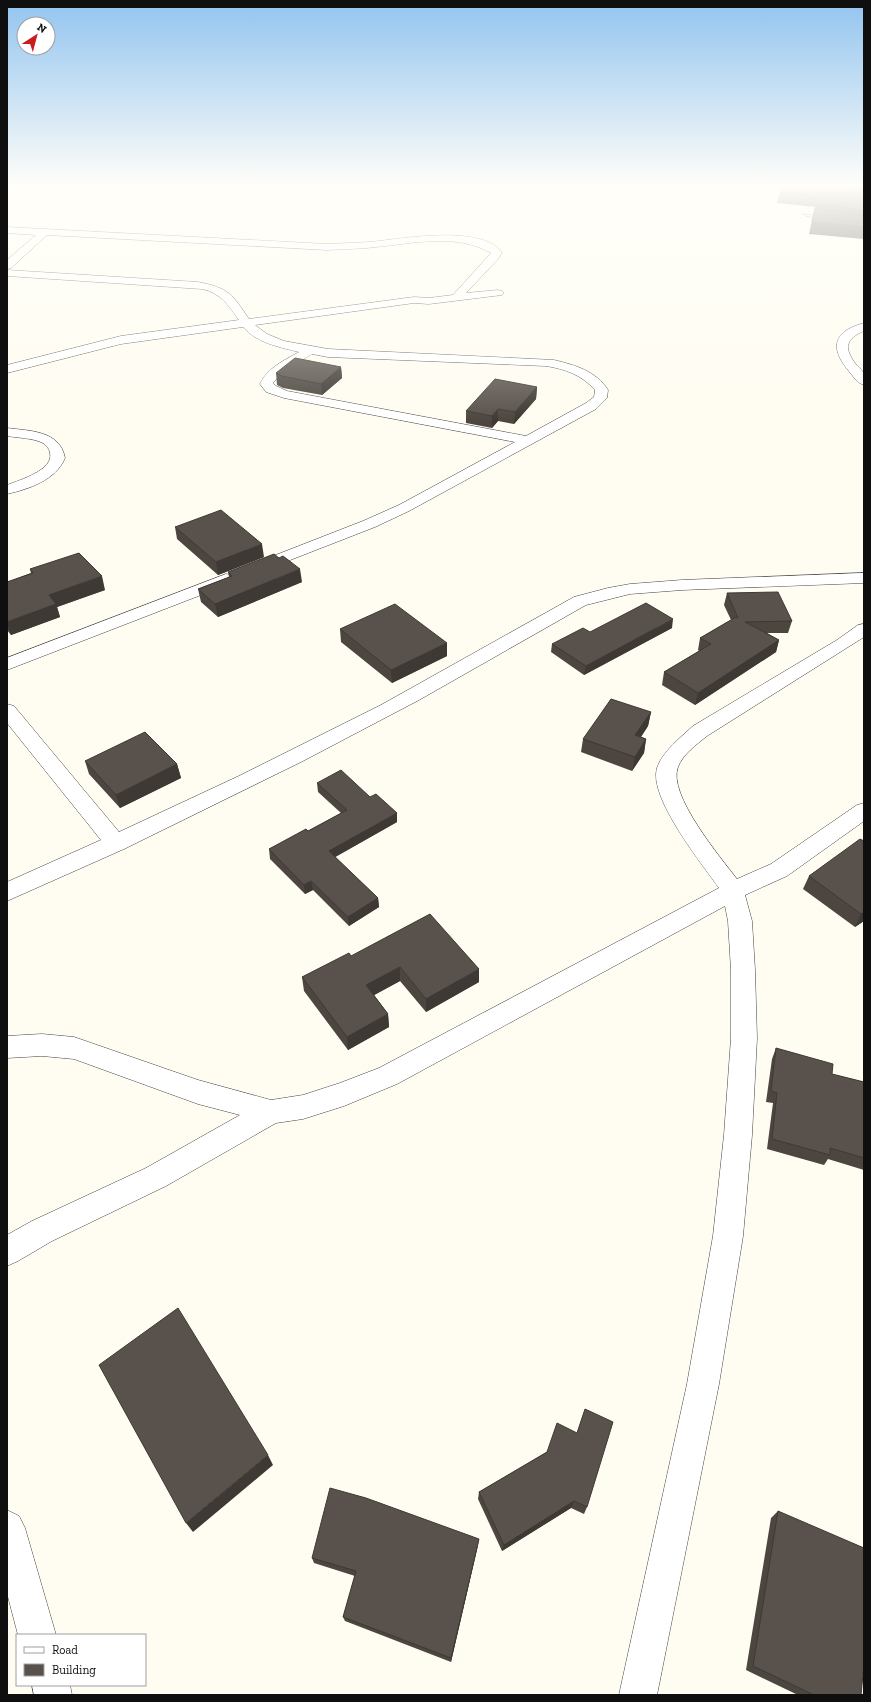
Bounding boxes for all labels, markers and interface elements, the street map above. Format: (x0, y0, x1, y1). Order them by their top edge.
north arrow (16, 16, 56, 56)
text: N (34, 21, 49, 36)
legend (16, 1634, 146, 1686)
text: Road (52, 1643, 78, 1657)
text: Building (52, 1663, 96, 1677)

